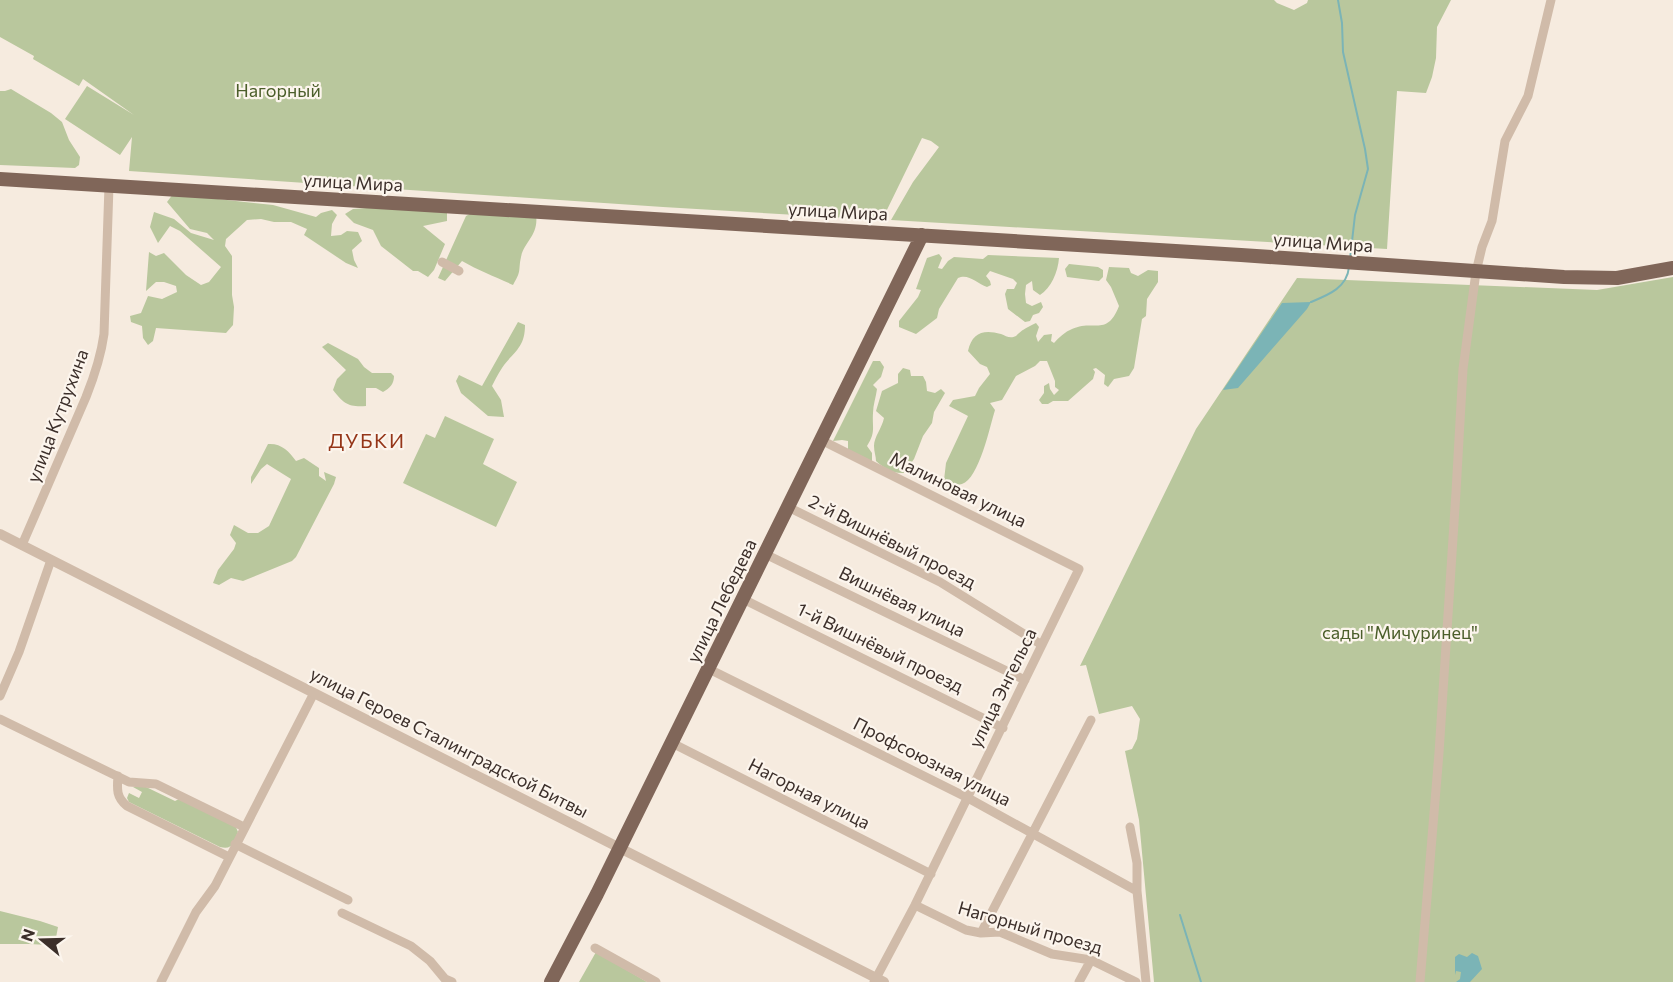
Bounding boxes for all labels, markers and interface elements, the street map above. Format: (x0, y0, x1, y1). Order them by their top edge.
park label: Нагорный (235, 79, 321, 101)
street label: улица Мира (302, 168, 404, 196)
street label: улица Мира (787, 197, 889, 225)
street label: улица Мира (1272, 228, 1374, 256)
street label: улица Кутрухина (22, 346, 93, 485)
district label: ДУБКИ (328, 428, 406, 452)
street label: Малиновая улица (887, 447, 1030, 532)
street label: 2-й Вишнёвый проезд (805, 489, 980, 593)
street label: улица Лебедева (682, 535, 761, 666)
street label: Вишнёвая улица (836, 561, 969, 641)
street label: 1-й Вишнёвый проезд (794, 597, 968, 697)
park label: сады "Мичуринец" (1322, 621, 1478, 643)
street label: улица Энгельса (964, 624, 1041, 751)
street label: улица Героев Сталинградской Битвы (307, 662, 592, 822)
street label: Профсоюзная улица (850, 712, 1015, 810)
street label: Нагорная улица (745, 753, 874, 833)
street label: Нагорный проезд (956, 896, 1105, 958)
north arrow (12, 910, 72, 970)
text: N (16, 926, 38, 944)

